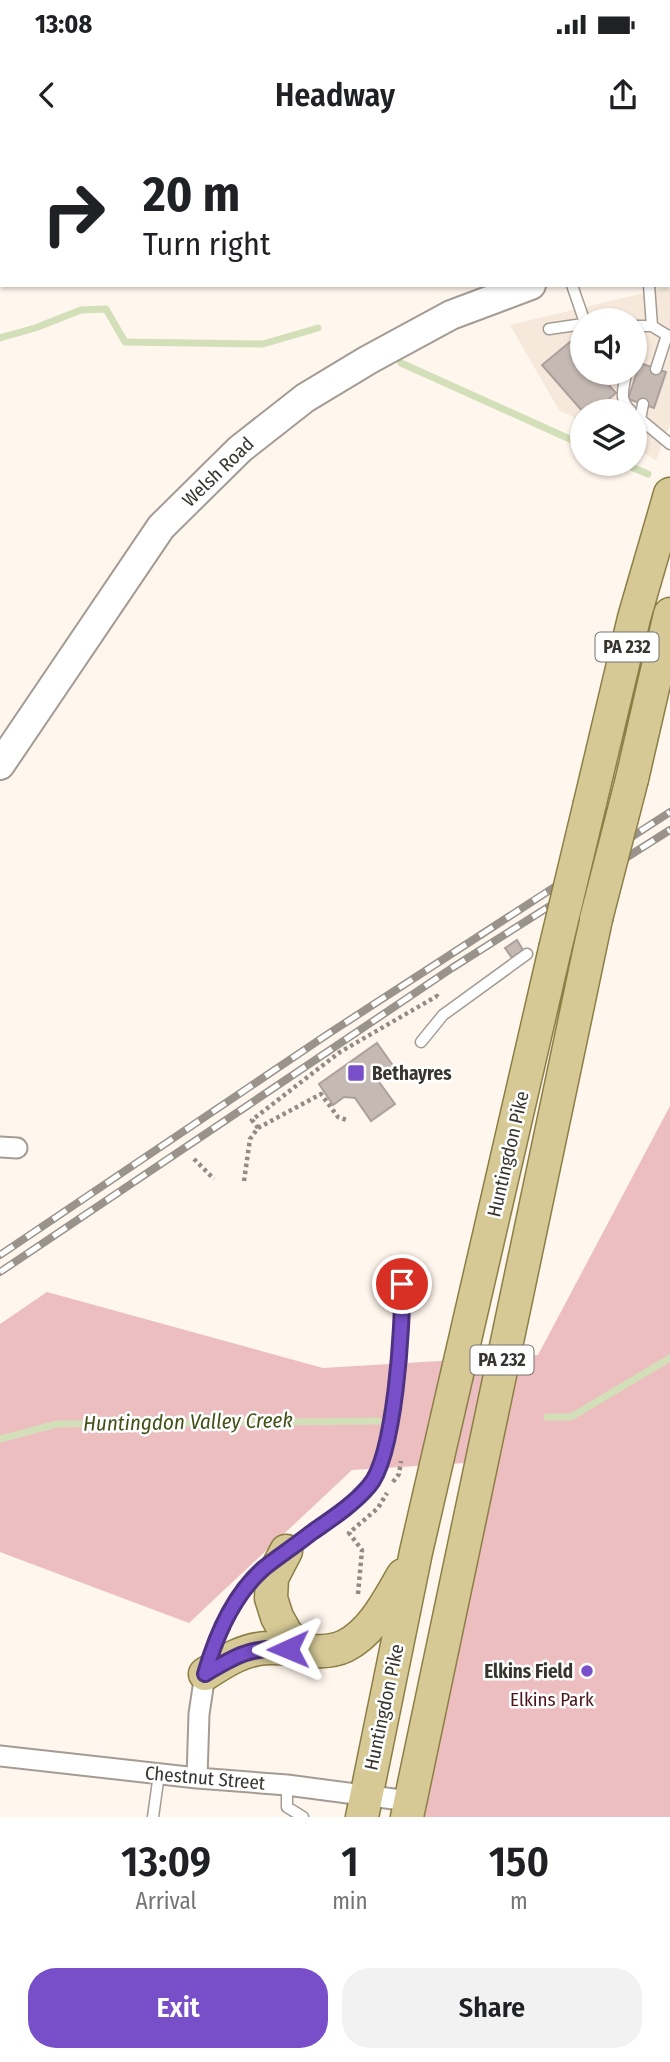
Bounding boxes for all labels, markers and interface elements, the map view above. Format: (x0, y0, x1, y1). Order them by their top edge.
text: 13:08 (35, 9, 92, 40)
icon: back (28, 76, 66, 114)
text: Headway (275, 76, 395, 114)
icon: share (604, 76, 642, 114)
text: 20 m (143, 165, 240, 224)
icon: right (28, 168, 119, 259)
text: Turn right (143, 225, 270, 263)
map controls (570, 308, 647, 476)
button: sound (570, 308, 647, 385)
button: layers (570, 399, 647, 476)
street label: Welsh Road (177, 432, 259, 512)
road number: PA 232 (596, 632, 658, 662)
place label: Bethayres (372, 1062, 452, 1085)
marker: Bethayres (346, 1063, 366, 1083)
street label: Huntingdon Pike (482, 1089, 534, 1219)
pin (372, 1254, 432, 1314)
icon: arrive (383, 1265, 421, 1303)
road number: PA 232 (470, 1345, 534, 1374)
water label: Huntingdon Valley Creek (83, 1407, 293, 1437)
position arrow (251, 1612, 325, 1686)
street label: Huntingdon Pike (359, 1642, 409, 1772)
place label: Elkins Field (484, 1660, 573, 1683)
marker: Elkins Field (579, 1663, 595, 1679)
park label: Elkins Park (510, 1688, 594, 1711)
street label: Chestnut Street (144, 1761, 267, 1795)
text: 13:09 (121, 1837, 211, 1887)
text: 1 (341, 1837, 359, 1887)
text: 150 (489, 1837, 549, 1887)
text: Arrival (136, 1887, 197, 1915)
text: min (332, 1887, 368, 1915)
text: m (510, 1887, 528, 1915)
button: Exit (28, 1968, 328, 2048)
button: Share (342, 1968, 642, 2048)

